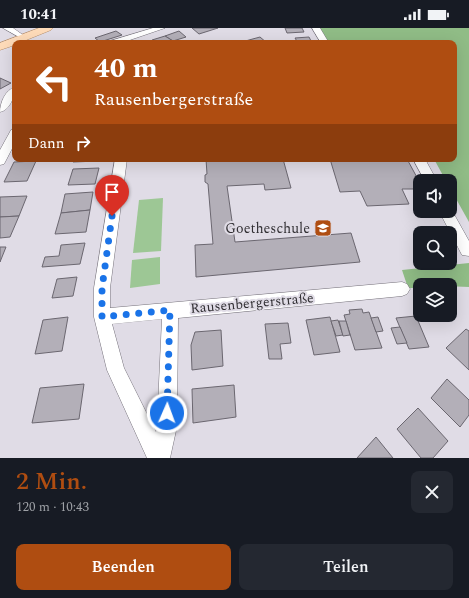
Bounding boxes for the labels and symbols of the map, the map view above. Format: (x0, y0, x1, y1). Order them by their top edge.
pin (95, 175, 129, 216)
place label: Goetheschule (225, 218, 310, 239)
school or university icon: Goetheschule (313, 218, 333, 238)
street label: Rausenbergerstraße (189, 287, 315, 319)
position arrow (146, 392, 188, 434)

